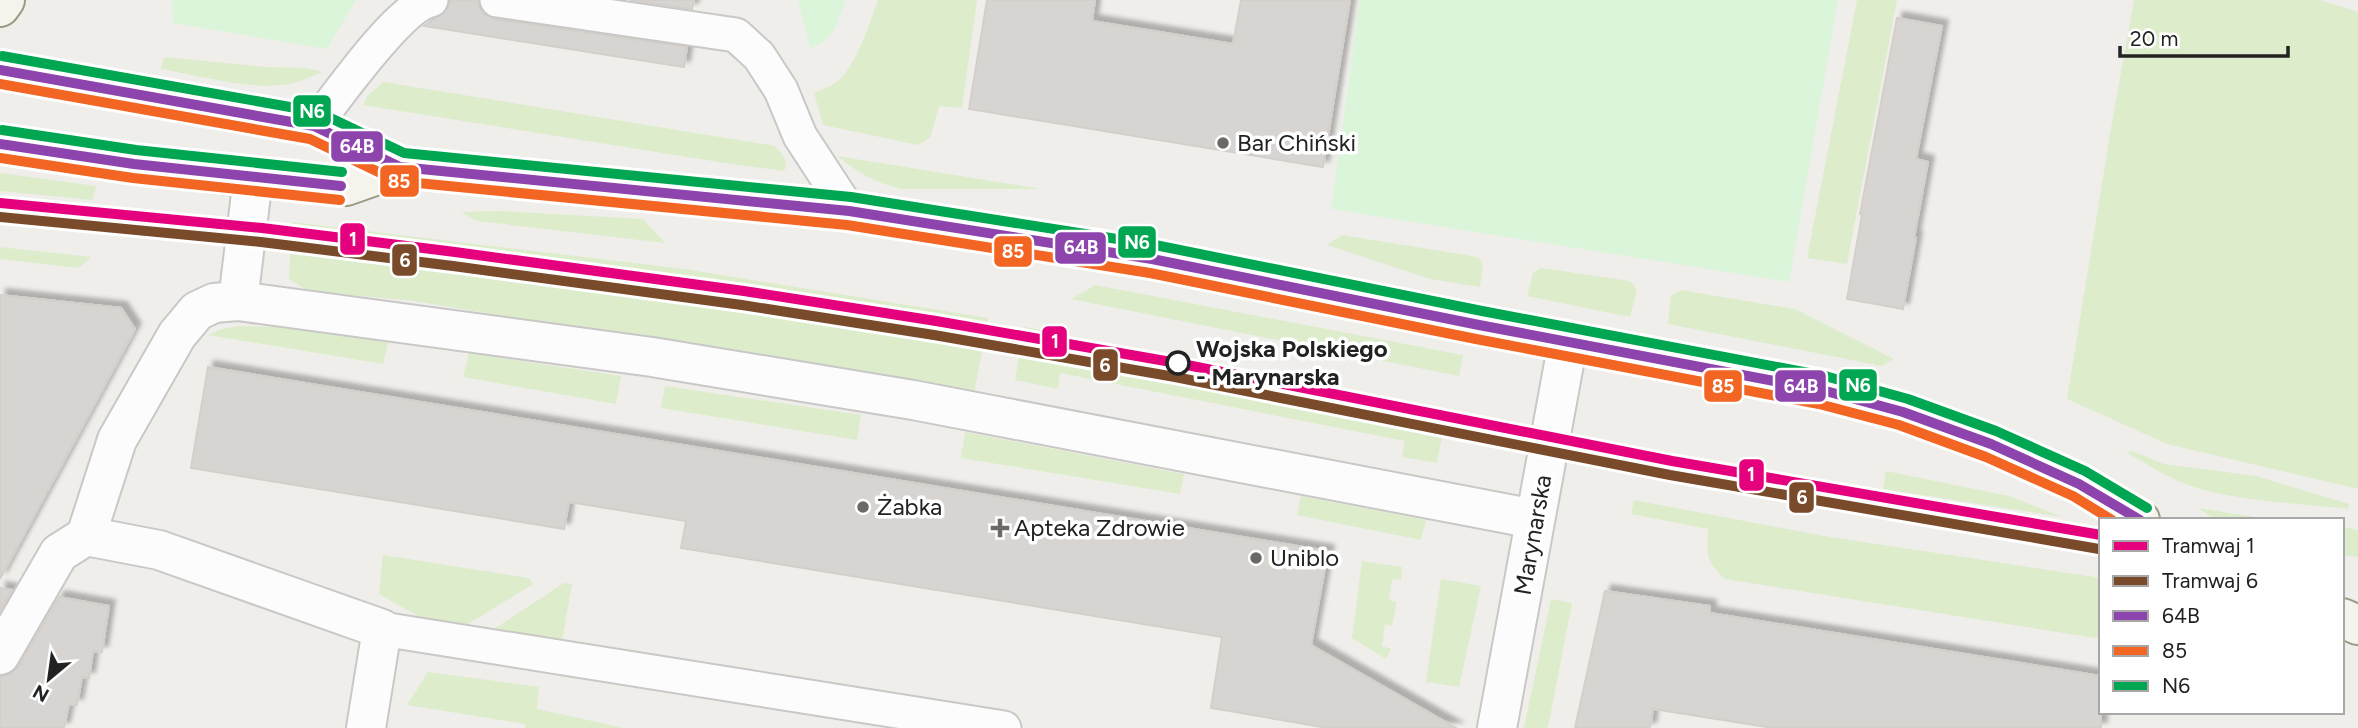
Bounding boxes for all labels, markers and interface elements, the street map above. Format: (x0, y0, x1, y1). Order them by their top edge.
scale bar (2120, 14, 2288, 58)
text: 20 m (2130, 26, 2178, 51)
line badge: N6 (292, 94, 332, 128)
text: N6 (299, 100, 325, 123)
place label: Bar Chiński (1237, 128, 1356, 157)
line badge: 64B (330, 130, 384, 163)
text: 64B (340, 135, 374, 158)
marker: Bar Chiński (1215, 135, 1231, 151)
line badge: 85 (379, 164, 420, 198)
text: 85 (388, 170, 410, 193)
line badge: 1 (339, 222, 366, 256)
line badge: N6 (1117, 225, 1157, 259)
text: 1 (349, 228, 357, 251)
line badge: 64B (1054, 231, 1107, 265)
text: N6 (1124, 231, 1150, 254)
line badge: 85 (993, 235, 1033, 268)
text: 64B (1064, 236, 1098, 259)
text: 85 (1002, 240, 1024, 263)
line badge: 6 (391, 243, 418, 277)
text: 6 (399, 249, 411, 272)
line badge: 1 (1041, 325, 1068, 358)
text: 1 (1051, 330, 1059, 353)
place label: Wojska Polskiego - Marynarska (1196, 334, 1388, 391)
line badge: 6 (1092, 348, 1119, 382)
marker: Wojska Polskiego - Marynarska (1166, 351, 1190, 375)
text: 6 (1099, 354, 1111, 377)
line badge: N6 (1838, 368, 1878, 402)
line badge: 85 (1703, 369, 1743, 403)
line badge: 64B (1774, 369, 1827, 403)
text: N6 (1845, 374, 1871, 397)
text: 85 (1712, 375, 1734, 398)
text: 64B (1784, 375, 1818, 398)
line badge: 1 (1738, 458, 1765, 492)
text: 1 (1747, 463, 1755, 486)
street label: Marynarska (1508, 472, 1557, 597)
line badge: 6 (1788, 481, 1815, 514)
text: 6 (1796, 486, 1808, 509)
place label: Żabka (877, 492, 942, 521)
marker: Żabka (855, 499, 871, 515)
place label: Apteka Zdrowie (1014, 513, 1185, 542)
legend (2099, 518, 2344, 714)
marker: Apteka Zdrowie (992, 520, 1008, 536)
text: Tramwaj 1 (2162, 533, 2255, 558)
place label: Uniblo (1270, 543, 1339, 572)
marker: Uniblo (1248, 550, 1264, 566)
text: Tramwaj 6 (2162, 568, 2258, 593)
text: 64B (2162, 603, 2200, 628)
text: 85 (2162, 638, 2187, 663)
north arrow (14, 644, 84, 714)
text: N6 (2162, 673, 2190, 698)
text: N (29, 680, 53, 707)

